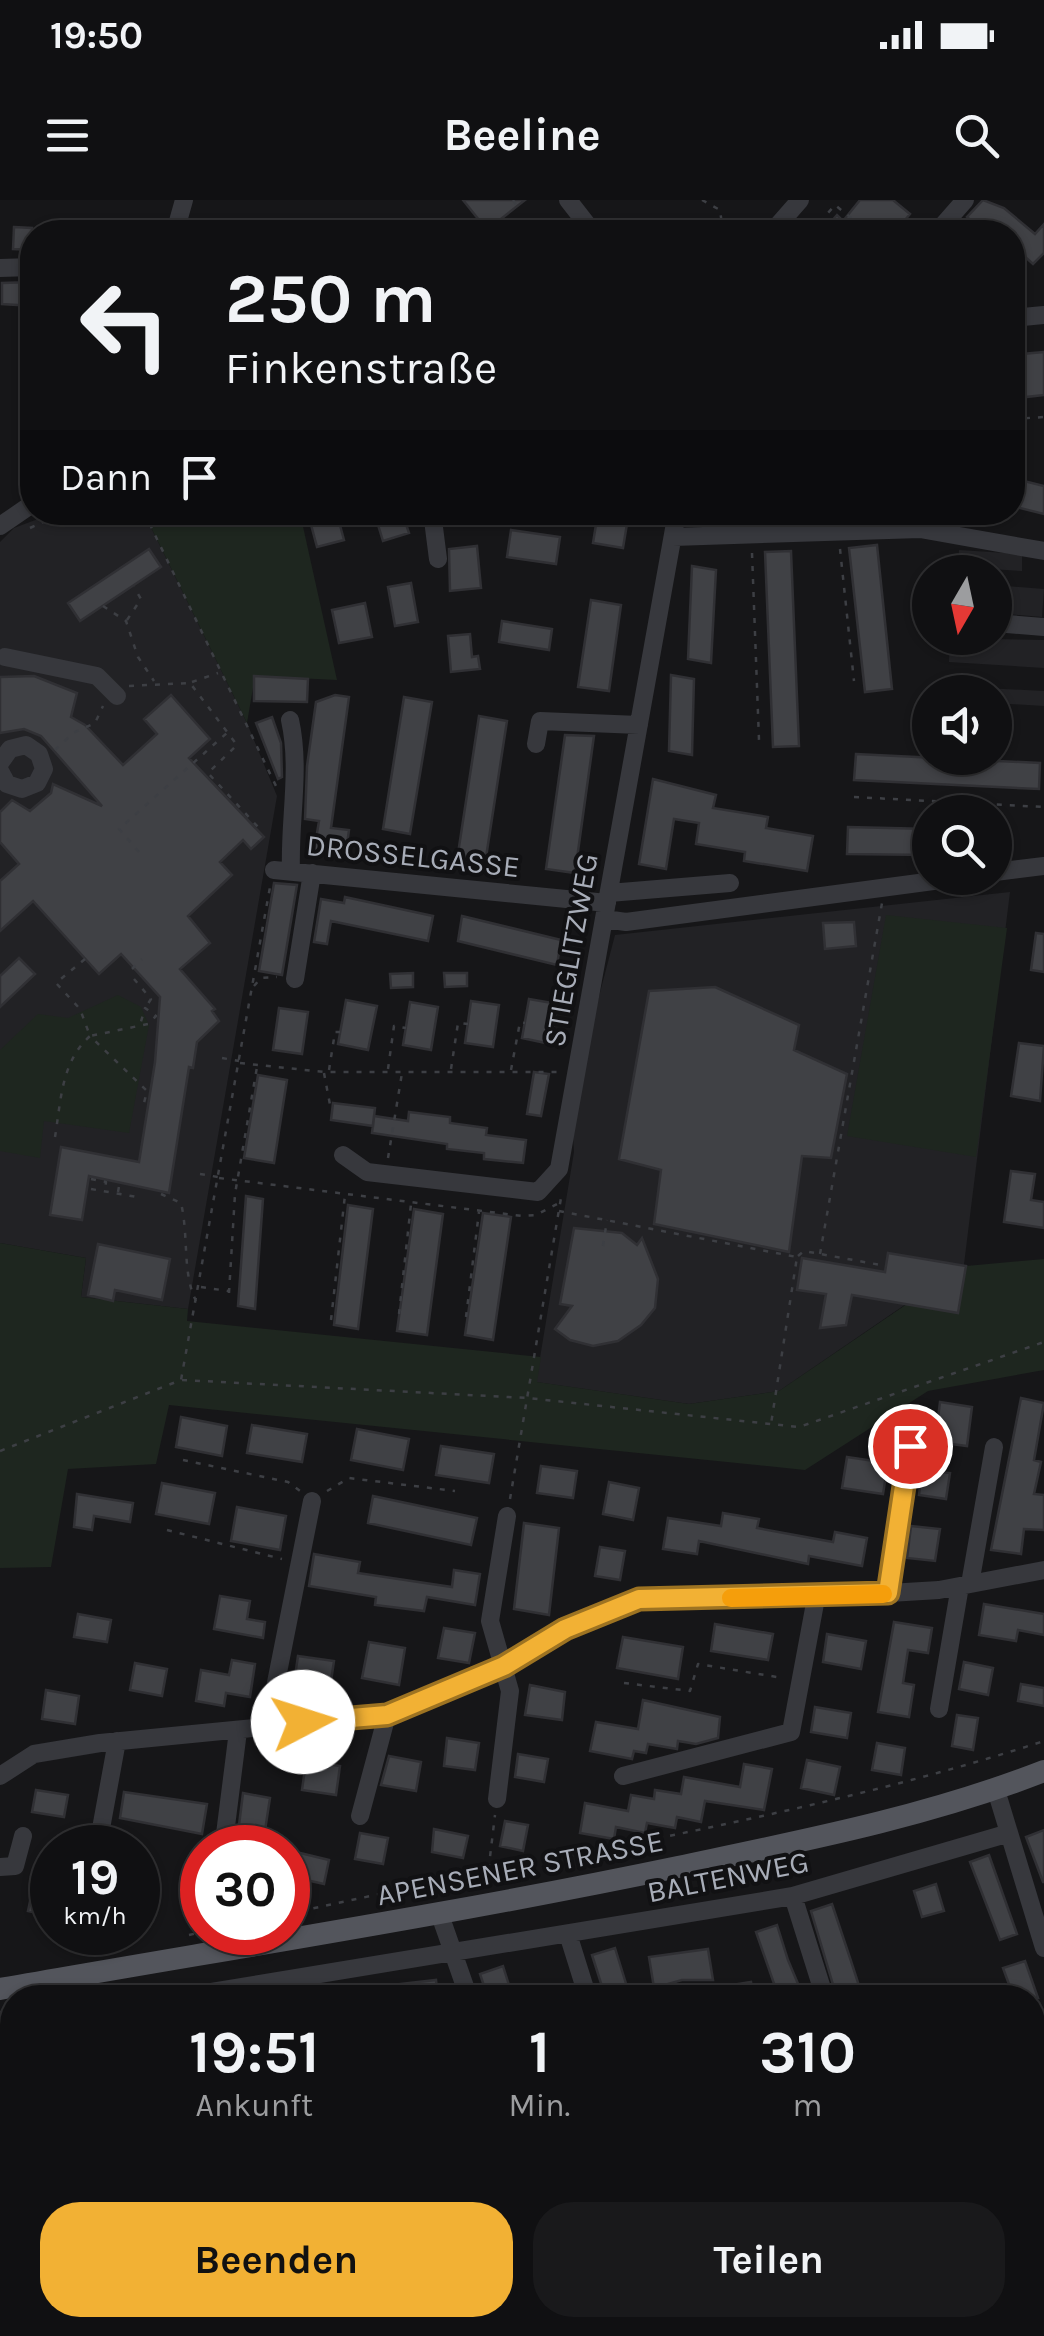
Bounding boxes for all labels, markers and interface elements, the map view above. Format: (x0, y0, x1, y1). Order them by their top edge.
text: 19:50 (50, 13, 143, 58)
icon: menu (40, 108, 95, 163)
icon: search (949, 108, 1004, 163)
text: Beeline (443, 109, 601, 161)
text: 250 m (225, 258, 437, 340)
icon: left (60, 260, 190, 390)
text: Finkenstraße (225, 342, 497, 394)
icon: arrive (172, 450, 227, 505)
text: Dann (60, 455, 152, 500)
north arrow (912, 555, 1012, 655)
map controls (912, 555, 1012, 895)
button: sound (912, 675, 1012, 775)
button: search (912, 795, 1012, 895)
street label: DROSSELGASSE (305, 827, 521, 885)
street label: STIEGLITZWEG (536, 850, 606, 1050)
pin (868, 1404, 953, 1489)
icon: arrive (883, 1419, 938, 1474)
position arrow (251, 1670, 355, 1774)
street label: APENSENER STRASSE (374, 1823, 666, 1913)
speed limit sign: 30 (180, 1825, 310, 1955)
street label: BALTENWEG (644, 1844, 812, 1910)
text: 19 (71, 1848, 119, 1907)
text: km/h (63, 1901, 127, 1930)
text: 19:51 (189, 2017, 320, 2087)
text: 1 (529, 2017, 550, 2087)
text: 310 (759, 2017, 856, 2087)
text: Ankunft (196, 2087, 313, 2124)
text: Min. (509, 2087, 570, 2124)
text: m (793, 2087, 823, 2124)
button: Beenden (40, 2202, 513, 2317)
button: Teilen (533, 2202, 1005, 2317)

